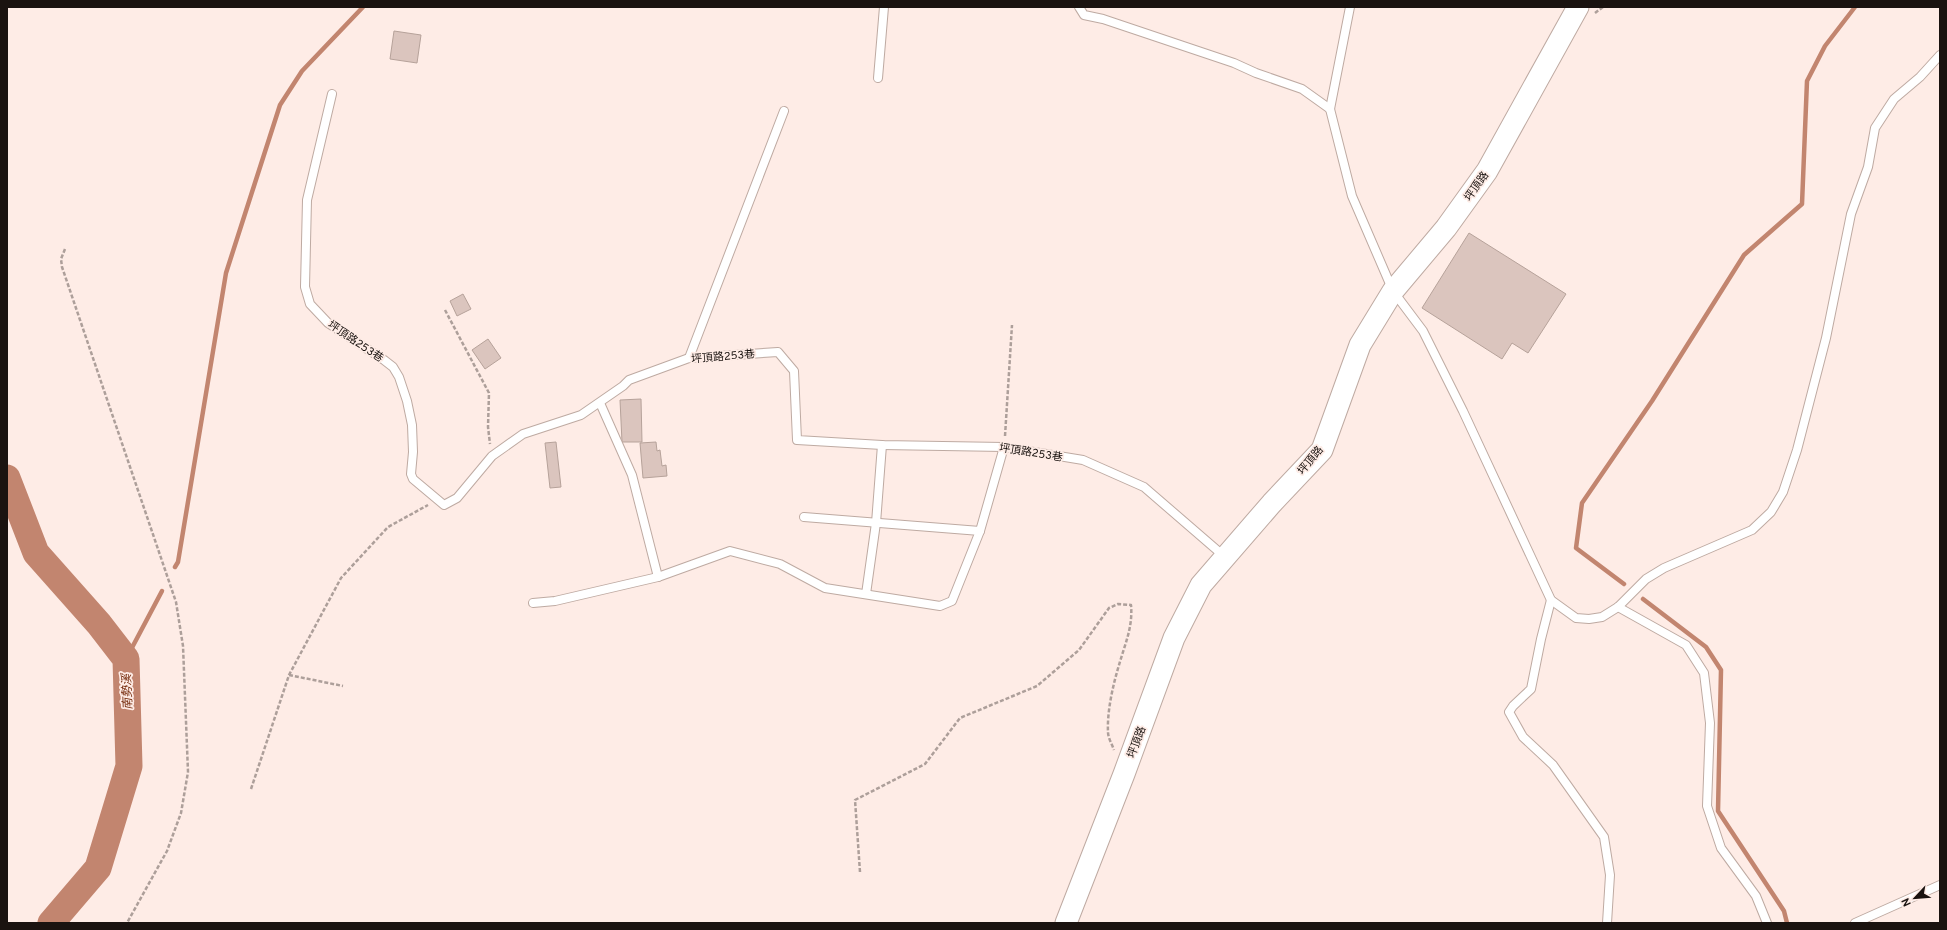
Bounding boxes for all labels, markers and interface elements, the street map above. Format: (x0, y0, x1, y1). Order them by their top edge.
street label: 坪頂路 (1462, 169, 1492, 204)
street label: 坪頂路253巷 (325, 318, 386, 366)
street label: 坪頂路253巷 (691, 347, 756, 367)
street label: 坪頂路253巷 (998, 441, 1064, 465)
street label: 坪頂路 (1295, 444, 1327, 478)
water label: 南勢溪 (119, 672, 137, 710)
street label: 坪頂路 (1125, 724, 1149, 760)
north arrow (1895, 878, 1935, 918)
text: N (1899, 895, 1915, 909)

